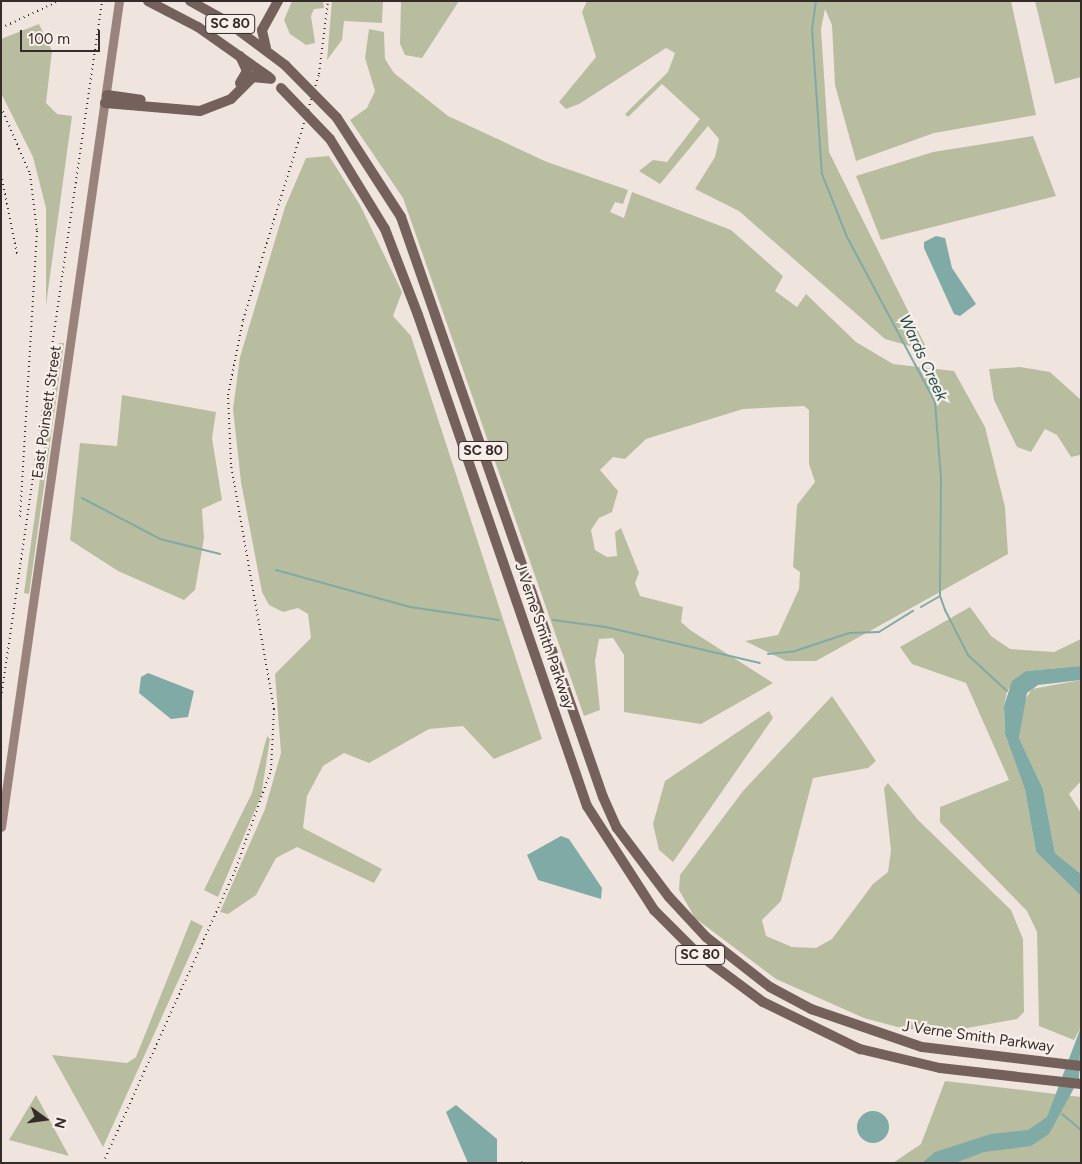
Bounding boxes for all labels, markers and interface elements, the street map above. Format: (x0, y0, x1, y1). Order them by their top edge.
road number: SC 80 (205, 12, 255, 36)
scale bar (22, 20, 102, 52)
text: 100 m (28, 30, 70, 48)
water label: Wards Creek (895, 312, 951, 404)
street label: East Poinsett Street (29, 344, 65, 480)
road number: SC 80 (458, 440, 508, 462)
street label: J Verne Smith Parkway (511, 561, 577, 711)
road number: SC 80 (675, 944, 725, 966)
street label: J Verne Smith Parkway (901, 1017, 1055, 1057)
north arrow (20, 1094, 70, 1144)
text: N (50, 1115, 70, 1130)

